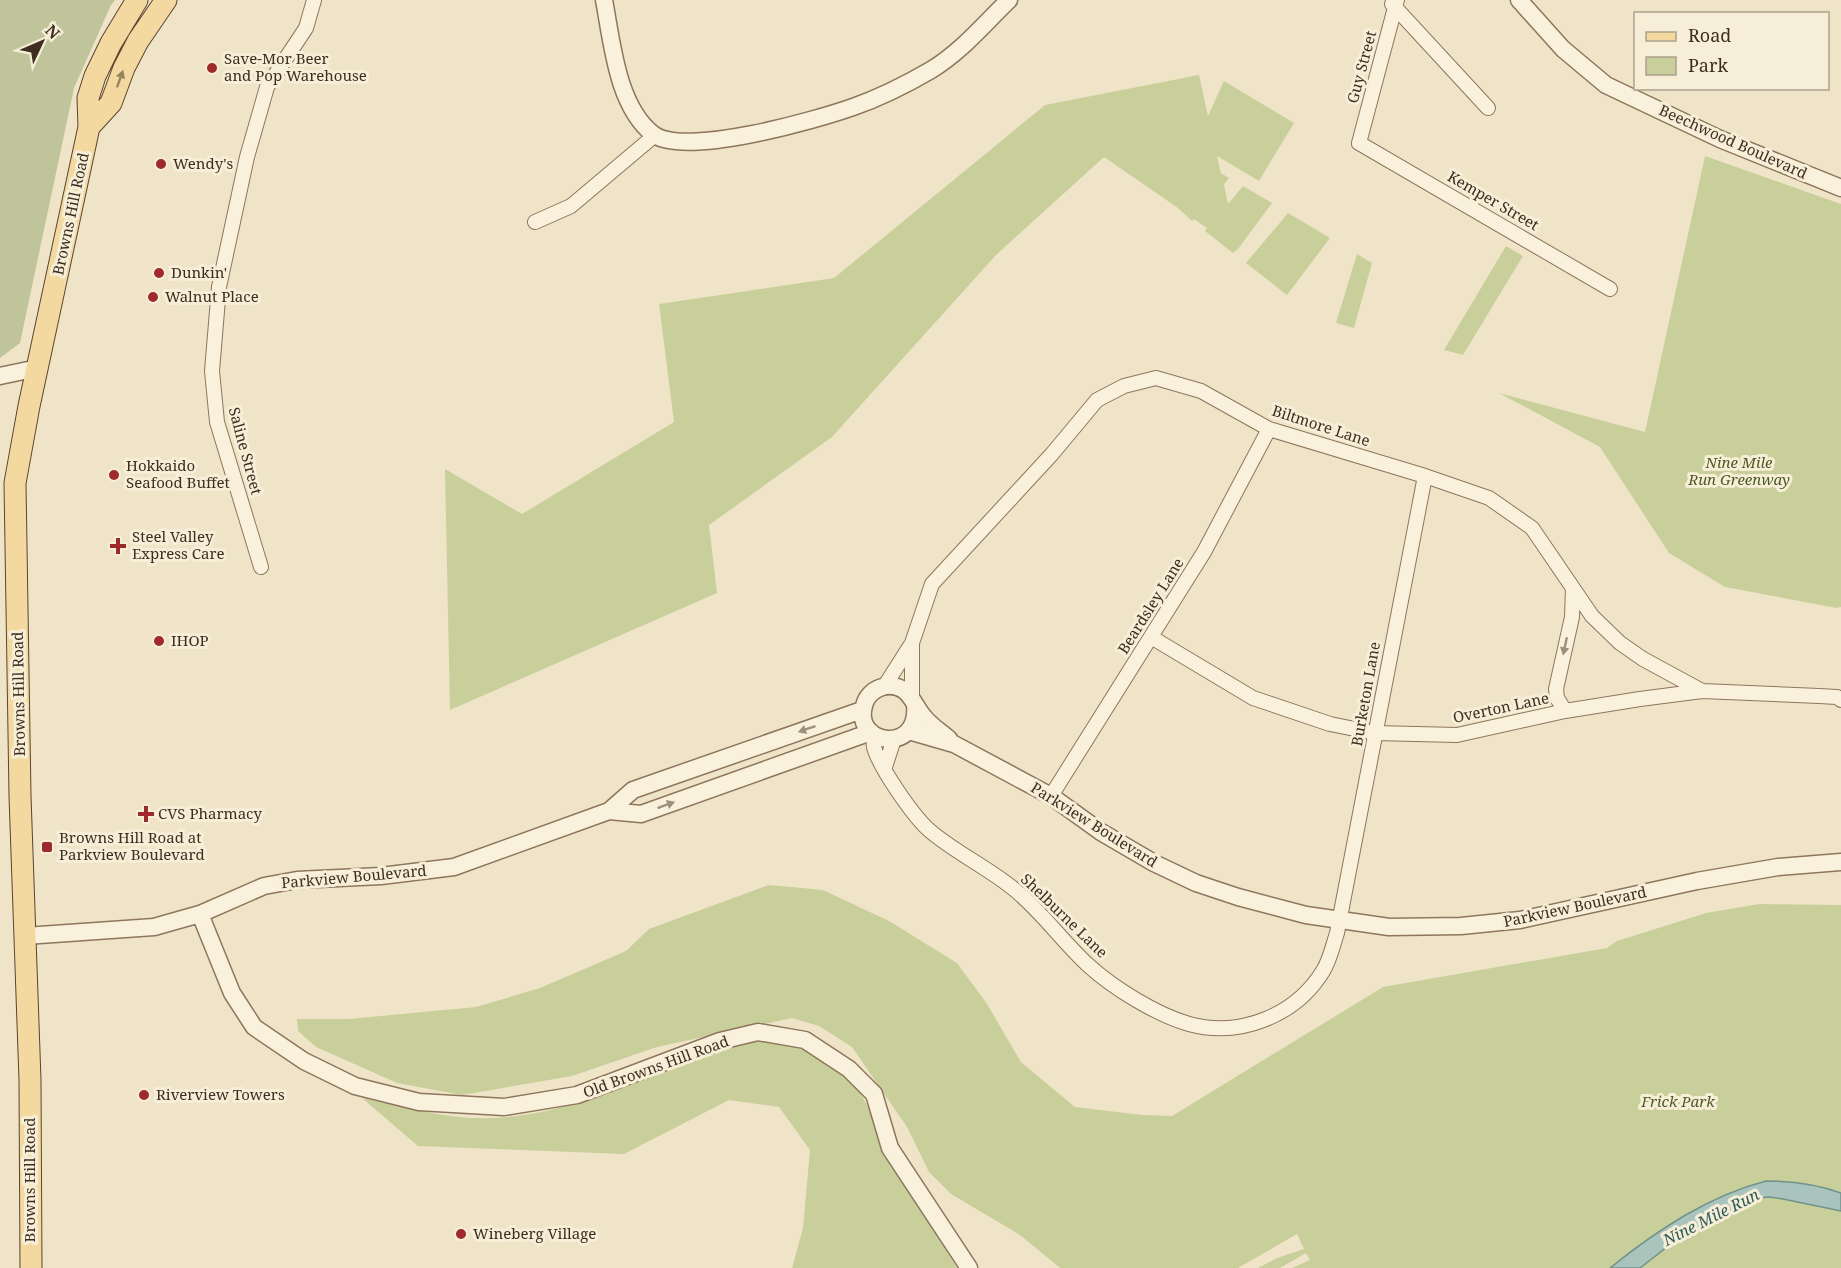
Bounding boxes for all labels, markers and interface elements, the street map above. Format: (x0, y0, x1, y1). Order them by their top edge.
north arrow (12, 12, 72, 72)
legend (1634, 12, 1829, 90)
text: N (40, 19, 65, 44)
text: Road (1688, 23, 1731, 47)
street label: Guy Street (1342, 28, 1380, 105)
place label: Save-Mor Beer and Pop Warehouse (224, 48, 367, 85)
text: Park (1688, 53, 1728, 77)
marker: Save-Mor Beer and Pop Warehouse (205, 61, 219, 75)
one-way arrow (116, 70, 125, 88)
street label: Beechwood Boulevard (1656, 99, 1811, 183)
street label: Browns Hill Road (47, 151, 93, 277)
place label: Wendy's (173, 153, 233, 173)
marker: Wendy's (154, 157, 168, 171)
street label: Kemper Street (1444, 166, 1543, 234)
place label: Dunkin' (171, 262, 227, 282)
marker: Dunkin' (152, 266, 166, 280)
place label: Walnut Place (165, 286, 259, 306)
marker: Walnut Place (146, 290, 160, 304)
street label: Biltmore Lane (1270, 400, 1373, 450)
street label: Saline Street (225, 405, 267, 497)
park label: Nine Mile Run Greenway (1687, 452, 1790, 489)
place label: Hokkaido Seafood Buffet (126, 455, 230, 492)
marker: Hokkaido Seafood Buffet (107, 468, 121, 482)
place label: Steel Valley Express Care (132, 526, 225, 563)
marker: Steel Valley Express Care (109, 537, 127, 555)
street label: Beardsley Lane (1113, 554, 1188, 657)
place label: IHOP (171, 630, 209, 650)
street label: Browns Hill Road (7, 631, 29, 757)
marker: IHOP (152, 634, 166, 648)
one-way arrow (1560, 637, 1570, 655)
street label: Burketon Lane (1346, 640, 1384, 748)
street label: Overton Lane (1451, 687, 1551, 727)
one-way arrow (798, 724, 816, 734)
street label: Parkview Boulevard (1027, 777, 1162, 871)
one-way arrow (657, 800, 675, 810)
place label: CVS Pharmacy (158, 803, 262, 823)
marker: CVS Pharmacy (139, 807, 153, 821)
place label: Browns Hill Road at Parkview Boulevard (59, 827, 205, 864)
marker: Browns Hill Road at Parkview Boulevard (40, 840, 54, 854)
street label: Parkview Boulevard (280, 860, 427, 892)
street label: Shelburne Lane (1017, 869, 1112, 962)
street label: Parkview Boulevard (1501, 881, 1648, 931)
street label: Old Browns Hill Road (580, 1030, 731, 1102)
place label: Riverview Towers (156, 1084, 285, 1104)
marker: Riverview Towers (137, 1088, 151, 1102)
park label: Frick Park (1640, 1091, 1715, 1111)
street label: Browns Hill Road (19, 1118, 39, 1242)
water label: Nine Mile Run (1658, 1183, 1763, 1251)
place label: Wineberg Village (473, 1223, 596, 1243)
marker: Wineberg Village (454, 1227, 468, 1241)

